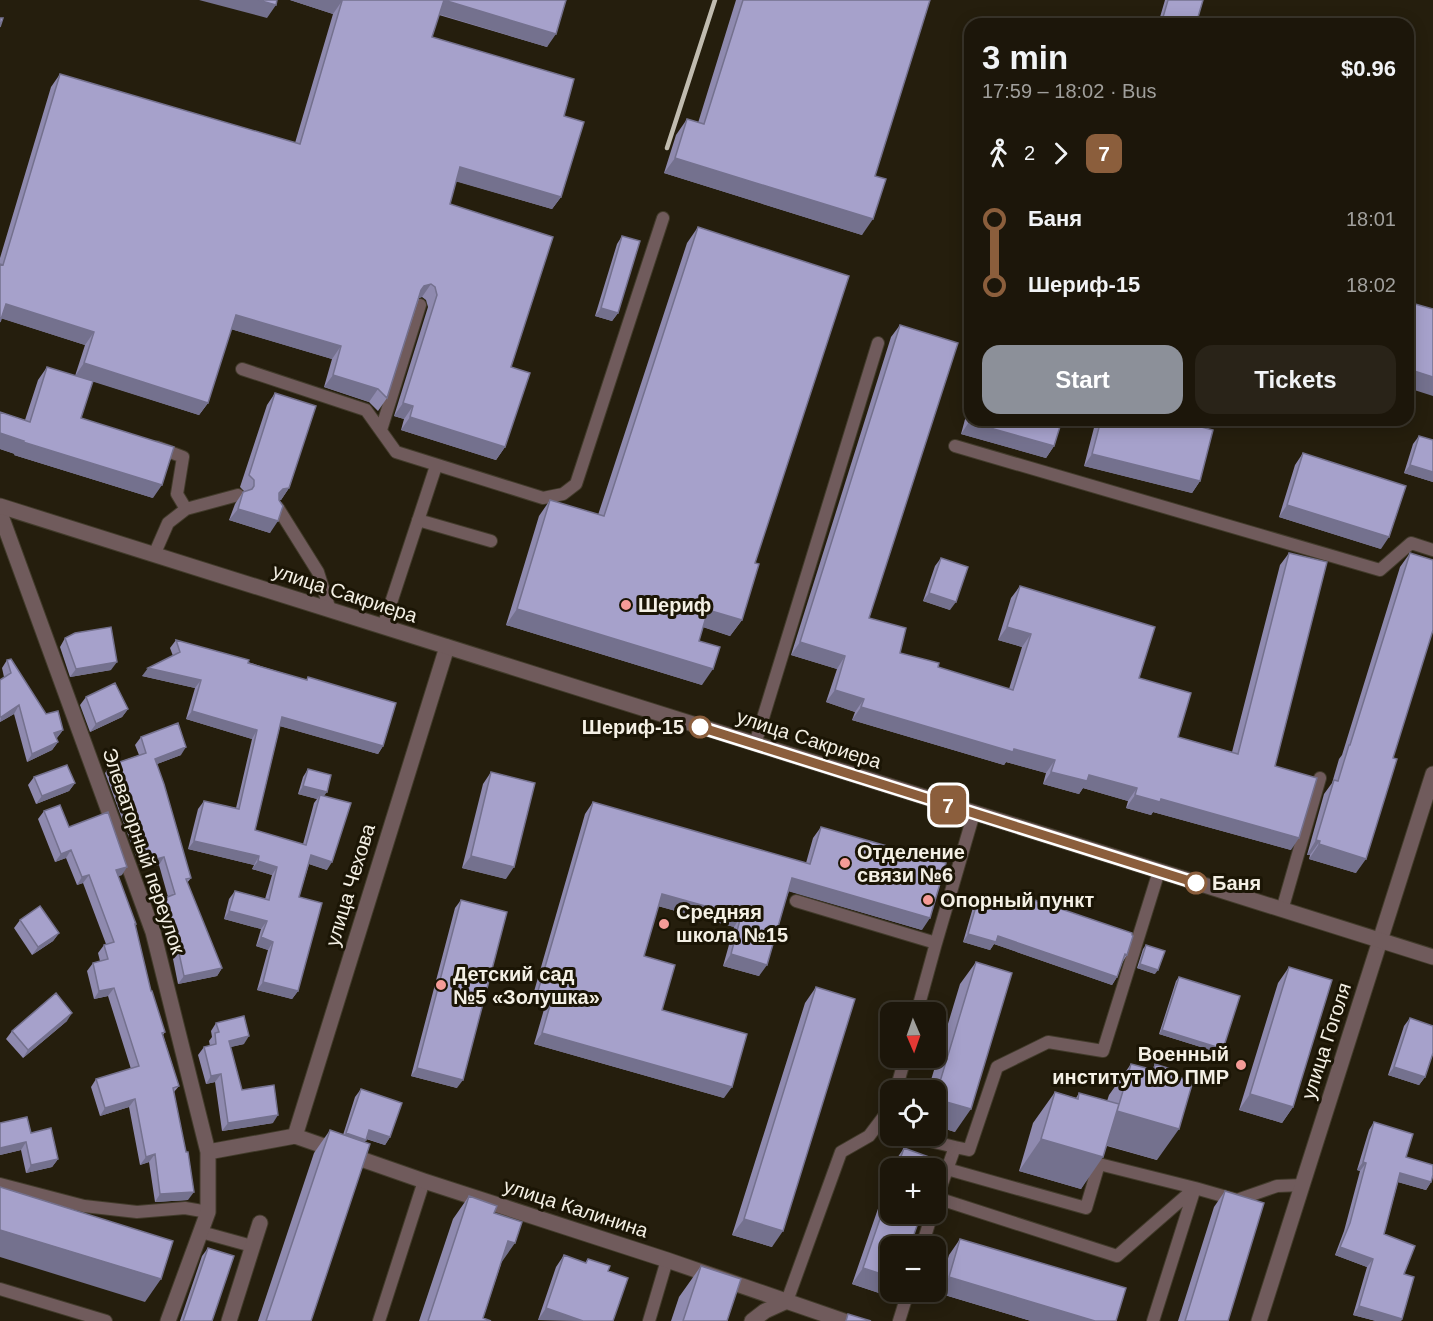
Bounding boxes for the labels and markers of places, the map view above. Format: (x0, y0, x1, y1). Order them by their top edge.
place label: Шериф (638, 594, 711, 616)
marker: Шериф (619, 598, 633, 612)
place label: Шериф-15 (582, 716, 684, 738)
marker: Шериф-15 (689, 716, 711, 738)
place label: Отделение связи №6 (857, 841, 965, 886)
marker: Отделение связи №6 (838, 856, 852, 870)
marker: Баня (1185, 872, 1207, 894)
place label: Баня (1212, 872, 1261, 894)
place label: Опорный пункт (940, 889, 1094, 911)
marker: Опорный пункт (921, 893, 935, 907)
place label: Средняя школа №15 (676, 901, 788, 946)
marker: Средняя школа №15 (657, 917, 671, 931)
place label: Детский сад №5 «Золушка» (453, 963, 600, 1008)
marker: Детский сад №5 «Золушка» (434, 978, 448, 992)
place label: Военный институт МО ПМР (1052, 1043, 1229, 1088)
marker: Военный институт МО ПМР (1234, 1058, 1248, 1072)

